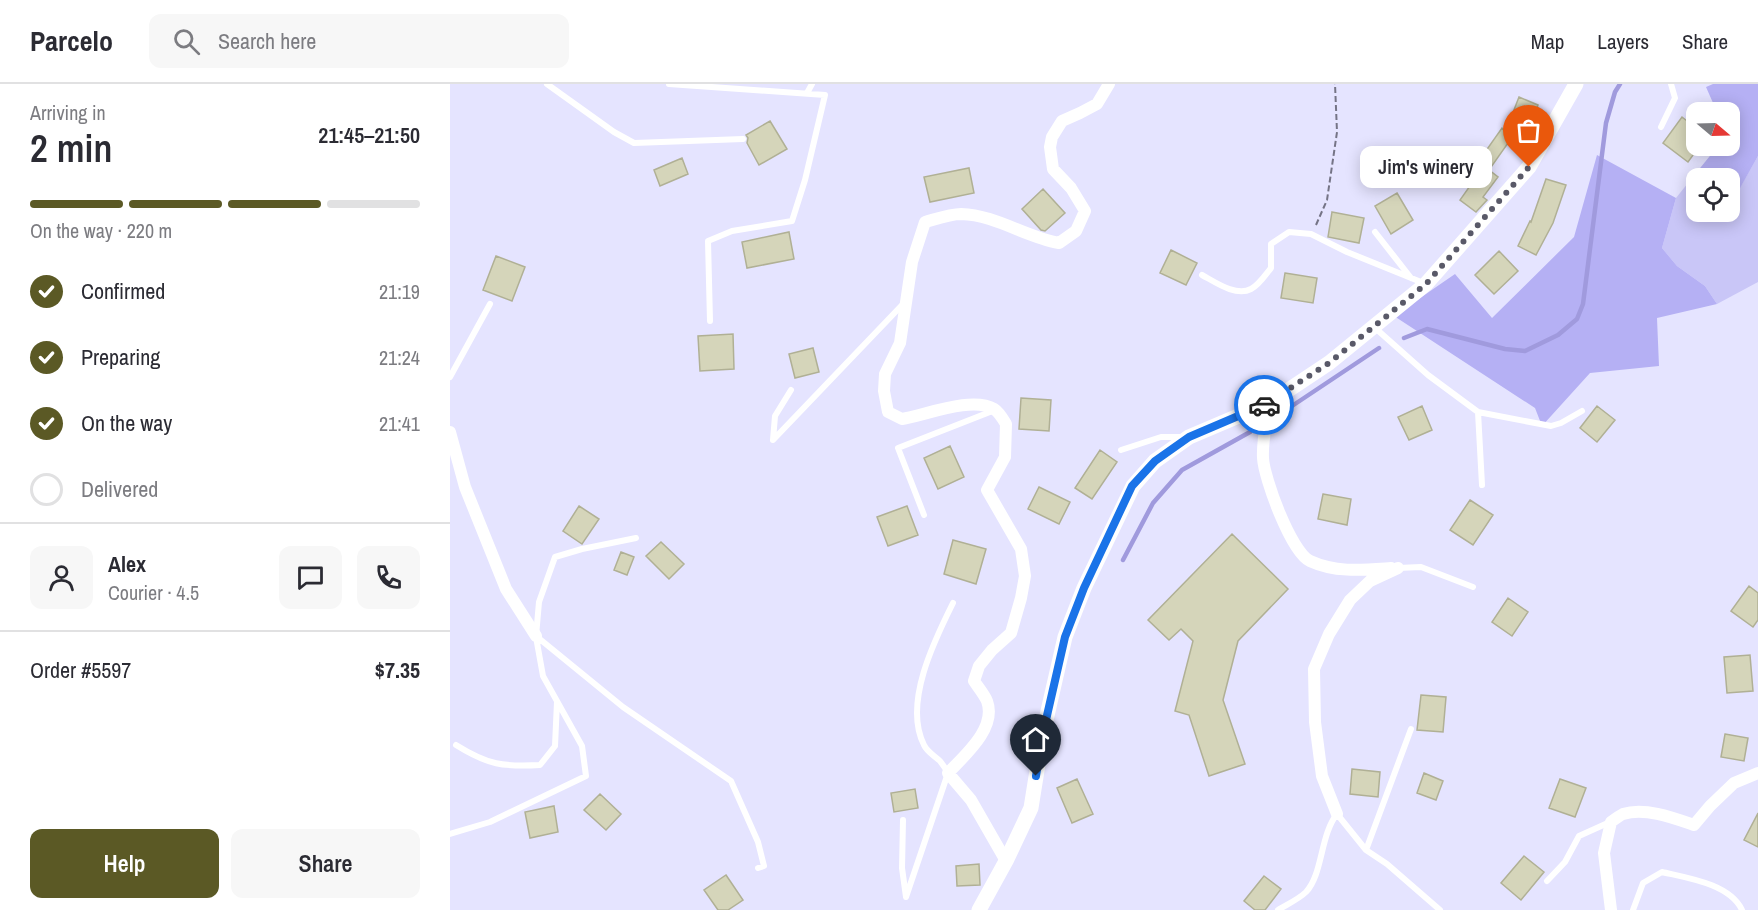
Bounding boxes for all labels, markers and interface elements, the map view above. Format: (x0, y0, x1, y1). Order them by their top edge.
search box (149, 14, 569, 68)
text: Parcelo (30, 22, 113, 60)
icon: search (170, 25, 203, 58)
text: Search here (218, 26, 316, 56)
text: Map (1531, 27, 1564, 56)
text: Layers (1597, 27, 1649, 56)
text: Share (1682, 27, 1728, 56)
text: Arriving in (30, 99, 106, 126)
north arrow (1686, 102, 1740, 156)
map controls (1686, 102, 1740, 222)
pin (1503, 105, 1554, 167)
icon: bag (1512, 114, 1545, 147)
text: 21:45–21:50 (318, 120, 420, 150)
text: 2 min (30, 122, 112, 174)
callout: Jim's winery (1361, 146, 1493, 188)
text: Jim's winery (1378, 153, 1474, 180)
button: locate (1686, 168, 1740, 222)
text: On the way · 220 m (30, 217, 172, 244)
icon: check (30, 275, 63, 308)
text: Confirmed (81, 276, 165, 306)
text: 21:19 (379, 278, 420, 305)
icon: check (30, 341, 63, 374)
text: Preparing (81, 342, 160, 372)
text: 21:24 (379, 344, 420, 371)
courier (1234, 375, 1294, 435)
icon: car (1248, 389, 1281, 422)
icon: check (30, 407, 63, 440)
text: On the way (81, 408, 172, 438)
text: 21:41 (379, 410, 420, 437)
text: Delivered (81, 474, 158, 504)
button: person (30, 546, 93, 609)
button: chat (279, 546, 342, 609)
button: phone (357, 546, 420, 609)
text: Alex (108, 549, 146, 579)
text: Courier · 4.5 (108, 579, 199, 606)
text: Order #5597 (30, 655, 131, 685)
text: $7.35 (375, 655, 420, 685)
pin (1010, 714, 1061, 776)
icon: home (1019, 723, 1052, 756)
button: Help (30, 829, 219, 898)
button: Share (231, 829, 420, 898)

